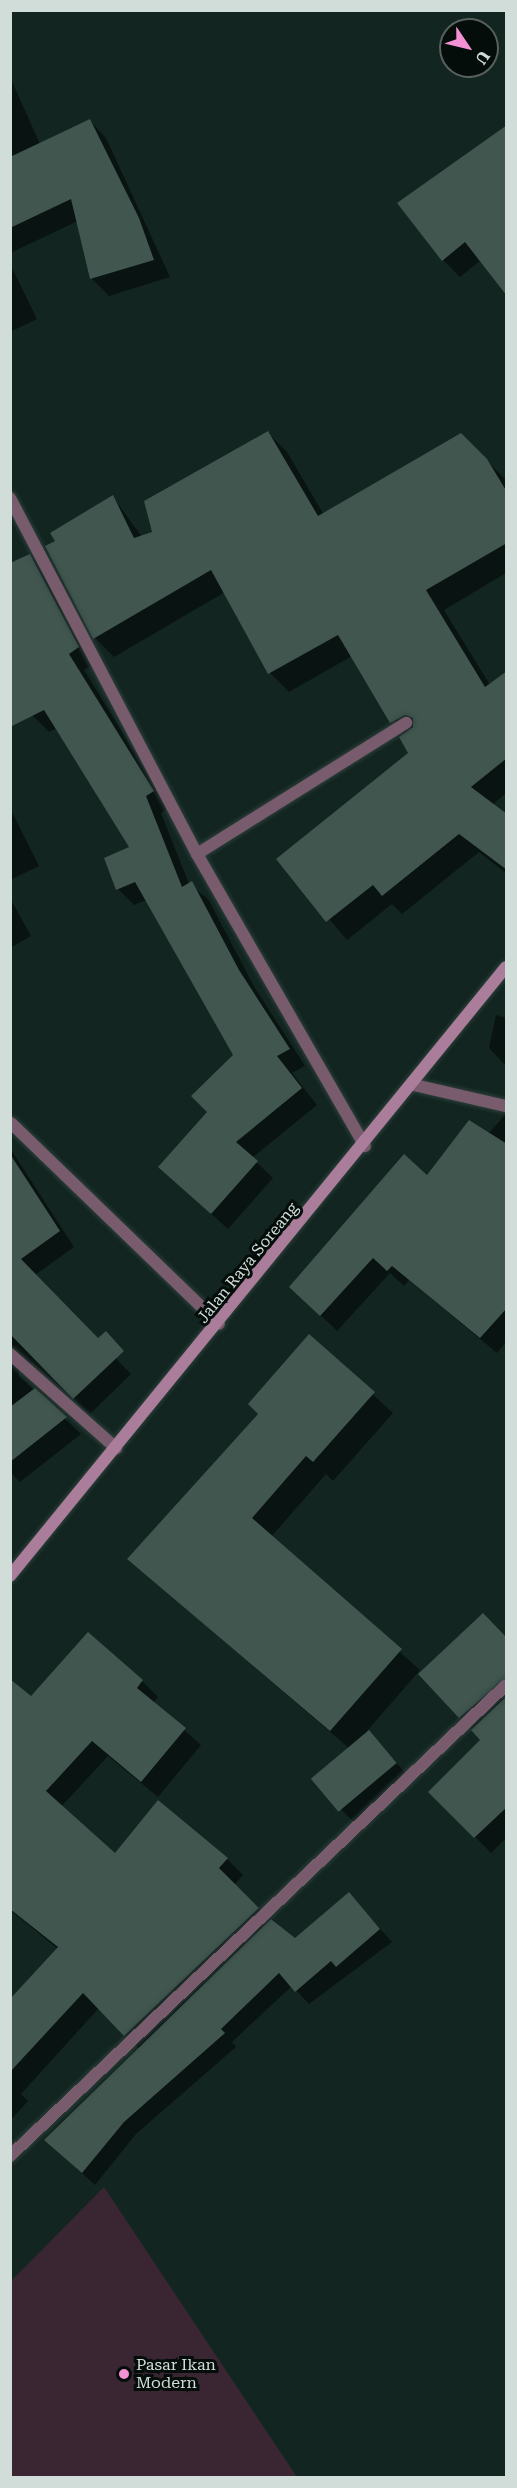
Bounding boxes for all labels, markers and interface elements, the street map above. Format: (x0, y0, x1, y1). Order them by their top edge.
north arrow (439, 18, 499, 78)
text: U (471, 47, 494, 68)
street label: Jalan Raya Soreang (193, 1199, 303, 1327)
place label: Pasar Ikan Modern (136, 2355, 216, 2393)
marker: Pasar Ikan Modern (117, 2367, 131, 2381)

